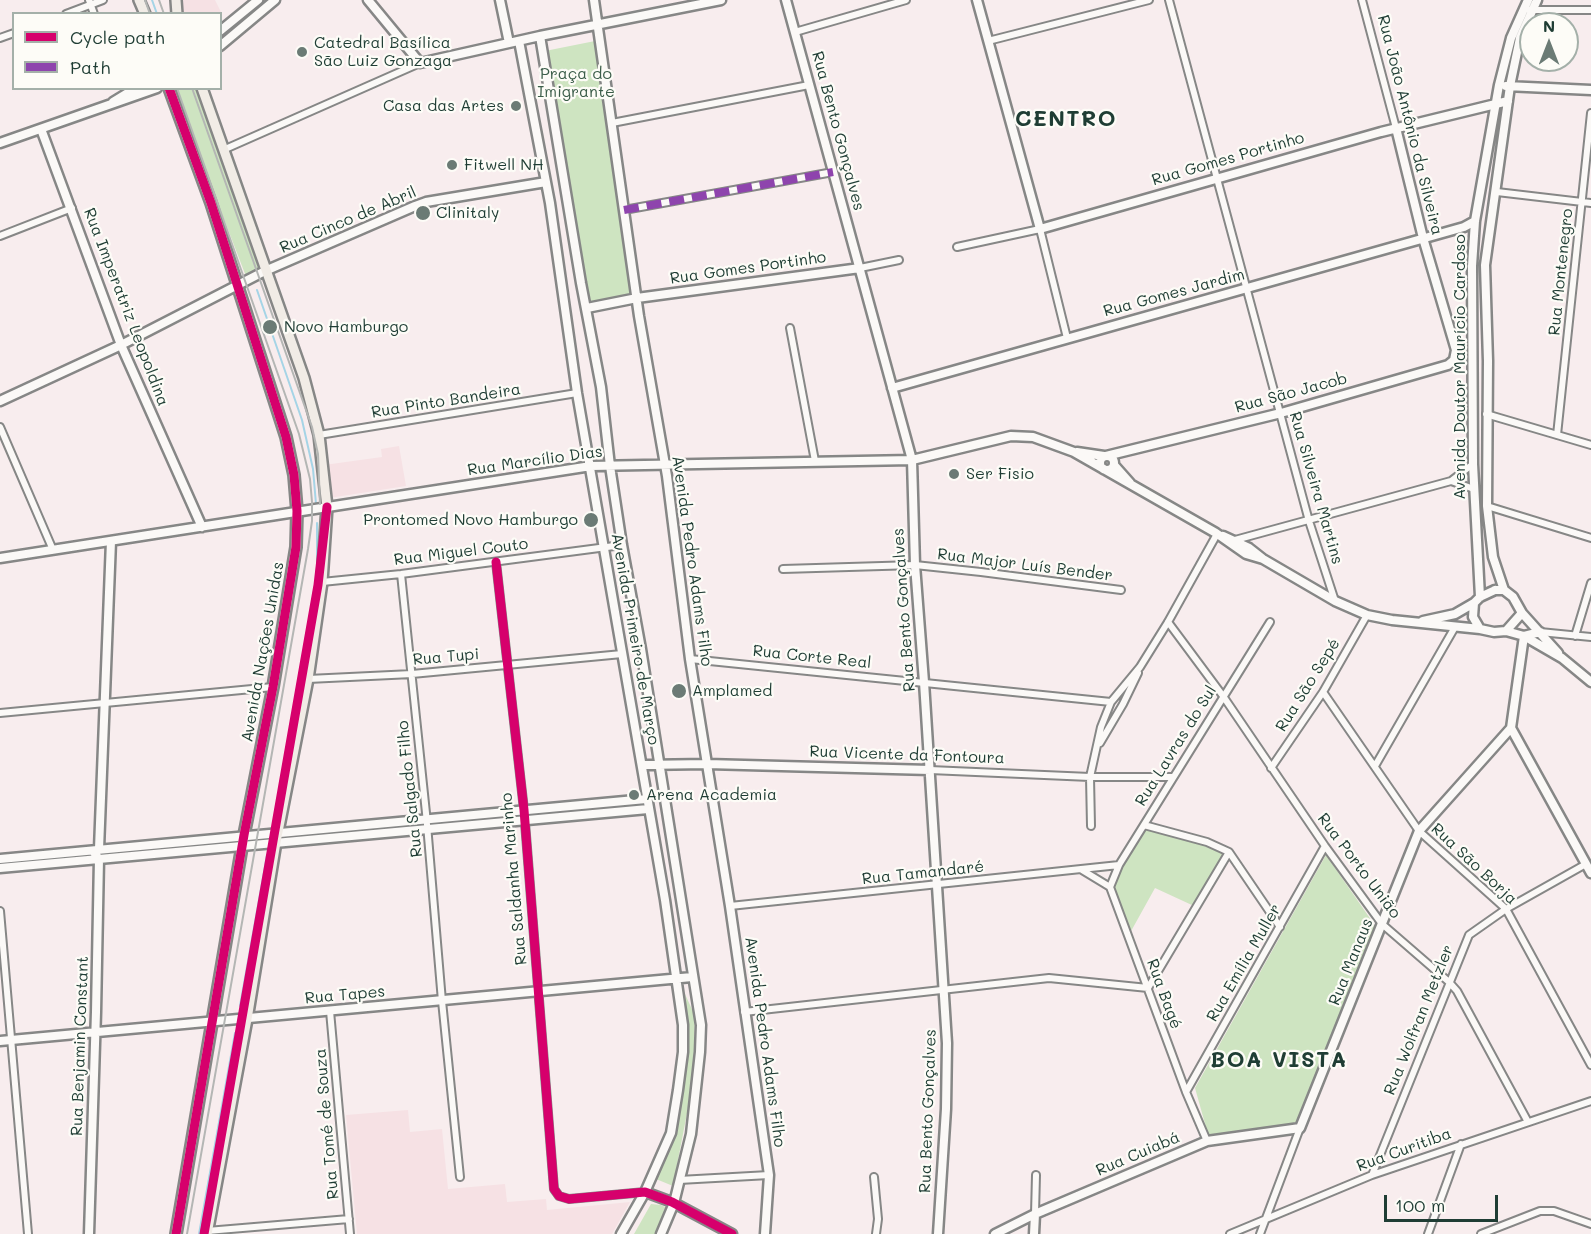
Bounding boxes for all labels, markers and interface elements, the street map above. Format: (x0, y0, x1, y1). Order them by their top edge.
legend (12, 12, 222, 90)
north arrow (1519, 12, 1579, 72)
street label: Rua João Antônio da Silveira (1373, 13, 1447, 237)
text: N (1543, 15, 1555, 36)
text: Cycle path (70, 25, 165, 49)
place label: Catedral Basílica São Luiz Gonzaga (314, 33, 452, 71)
marker: Catedral Basílica São Luiz Gonzaga (295, 45, 309, 59)
street label: Rua Bento Gonçalves (807, 49, 869, 213)
text: Path (70, 55, 110, 79)
park label: Praça do Imigrante (537, 64, 615, 102)
place label: Casa das Artes (383, 96, 504, 116)
marker: Casa das Artes (509, 99, 523, 113)
district label: CENTRO (1015, 106, 1117, 132)
street label: Rua Gomes Portinho (1150, 128, 1306, 190)
place label: Fitwell NH (464, 155, 544, 175)
marker: Fitwell NH (445, 158, 459, 172)
street label: Rua Cinco de Abril (277, 183, 419, 257)
place label: Clinitaly (436, 203, 499, 223)
marker: Clinitaly (414, 204, 432, 222)
street label: Rua Imperatriz Leopoldina (79, 205, 173, 409)
street label: Rua Montenegro (1545, 207, 1577, 337)
street label: Avenida Doutor Maurício Cardoso (1450, 234, 1470, 500)
street label: Rua Gomes Portinho (669, 248, 827, 288)
street label: Rua Gomes Jardim (1101, 265, 1247, 321)
place label: Novo Hamburgo (284, 317, 408, 337)
marker: Novo Hamburgo (261, 318, 279, 336)
street label: Rua São Jacob (1233, 369, 1349, 417)
street label: Rua Pinto Bandeira (370, 380, 522, 422)
street label: Rua Silveira Martins (1285, 410, 1347, 566)
street label: Rua Marcílio Dias (466, 442, 604, 480)
street label: Avenida Pedro Adams Filho (668, 454, 716, 668)
place label: Ser Fisio (966, 464, 1034, 484)
marker: Ser Fisio (947, 467, 961, 481)
place label: Prontomed Novo Hamburgo (363, 510, 578, 530)
marker: Prontomed Novo Hamburgo (582, 511, 600, 529)
street label: Rua Bento Gonçalves (889, 527, 919, 693)
street label: Avenida Primeiro de Março (607, 532, 663, 746)
street label: Rua Miguel Couto (393, 534, 529, 570)
street label: Rua Major Luís Bender (936, 545, 1114, 585)
street label: Avenida Nações Unidas (238, 560, 288, 744)
street label: Rua São Sepé (1272, 635, 1344, 735)
street label: Rua Corte Real (752, 641, 872, 673)
street label: Rua Tupi (412, 645, 480, 669)
place label: Amplamed (692, 681, 772, 701)
marker: Amplamed (670, 682, 688, 700)
street label: Rua Lavras do Sul (1131, 682, 1221, 810)
street label: Rua Salgado Filho (393, 720, 427, 858)
street label: Rua Vicente da Fontoura (809, 742, 1005, 768)
place label: Arena Academia (646, 785, 777, 805)
marker: Arena Academia (627, 788, 641, 802)
street label: Rua Saldanha Marinho (497, 792, 531, 966)
street label: Rua Porto União (1313, 810, 1405, 922)
street label: Rua São Borja (1427, 819, 1521, 909)
street label: Rua Tamandaré (861, 857, 985, 889)
street label: Rua Emília Muller (1203, 901, 1285, 1025)
street label: Rua Manaus (1325, 916, 1377, 1008)
street label: Avenida Pedro Adams Filho (741, 935, 789, 1149)
street label: Rua Wolfran Metzler (1380, 942, 1458, 1098)
street label: Rua Benjamin Constant (67, 956, 93, 1136)
street label: Rua Bagé (1142, 956, 1186, 1032)
street label: Rua Tapes (304, 982, 386, 1008)
street label: Rua Bento Gonçalves (916, 1029, 940, 1193)
district label: BOA VISTA (1210, 1047, 1348, 1073)
street label: Rua Tomé de Souza (311, 1048, 343, 1200)
street label: Rua Curitiba (1354, 1124, 1454, 1176)
street label: Rua Cuiabá (1093, 1128, 1183, 1180)
scale bar (1387, 1183, 1501, 1221)
text: 100 m (1395, 1193, 1445, 1217)

